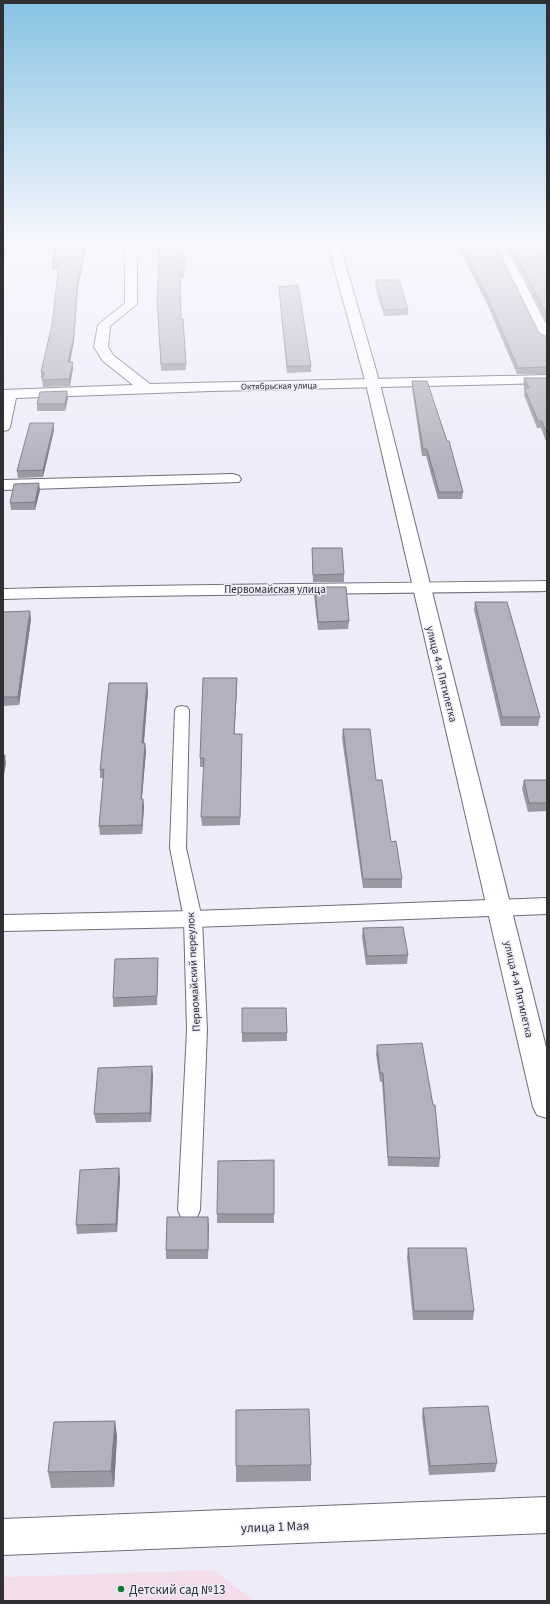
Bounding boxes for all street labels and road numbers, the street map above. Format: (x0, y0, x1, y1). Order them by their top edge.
street label: Октябрьская улица (241, 379, 317, 394)
street label: Первомайская улица (224, 582, 326, 597)
street label: улица 4-я Пятилетка (422, 624, 461, 724)
street label: Первомайский переулок (183, 911, 204, 1032)
street label: улица 4-я Пятилетка (500, 939, 537, 1039)
street label: улица 1 Мая (241, 1517, 310, 1537)

